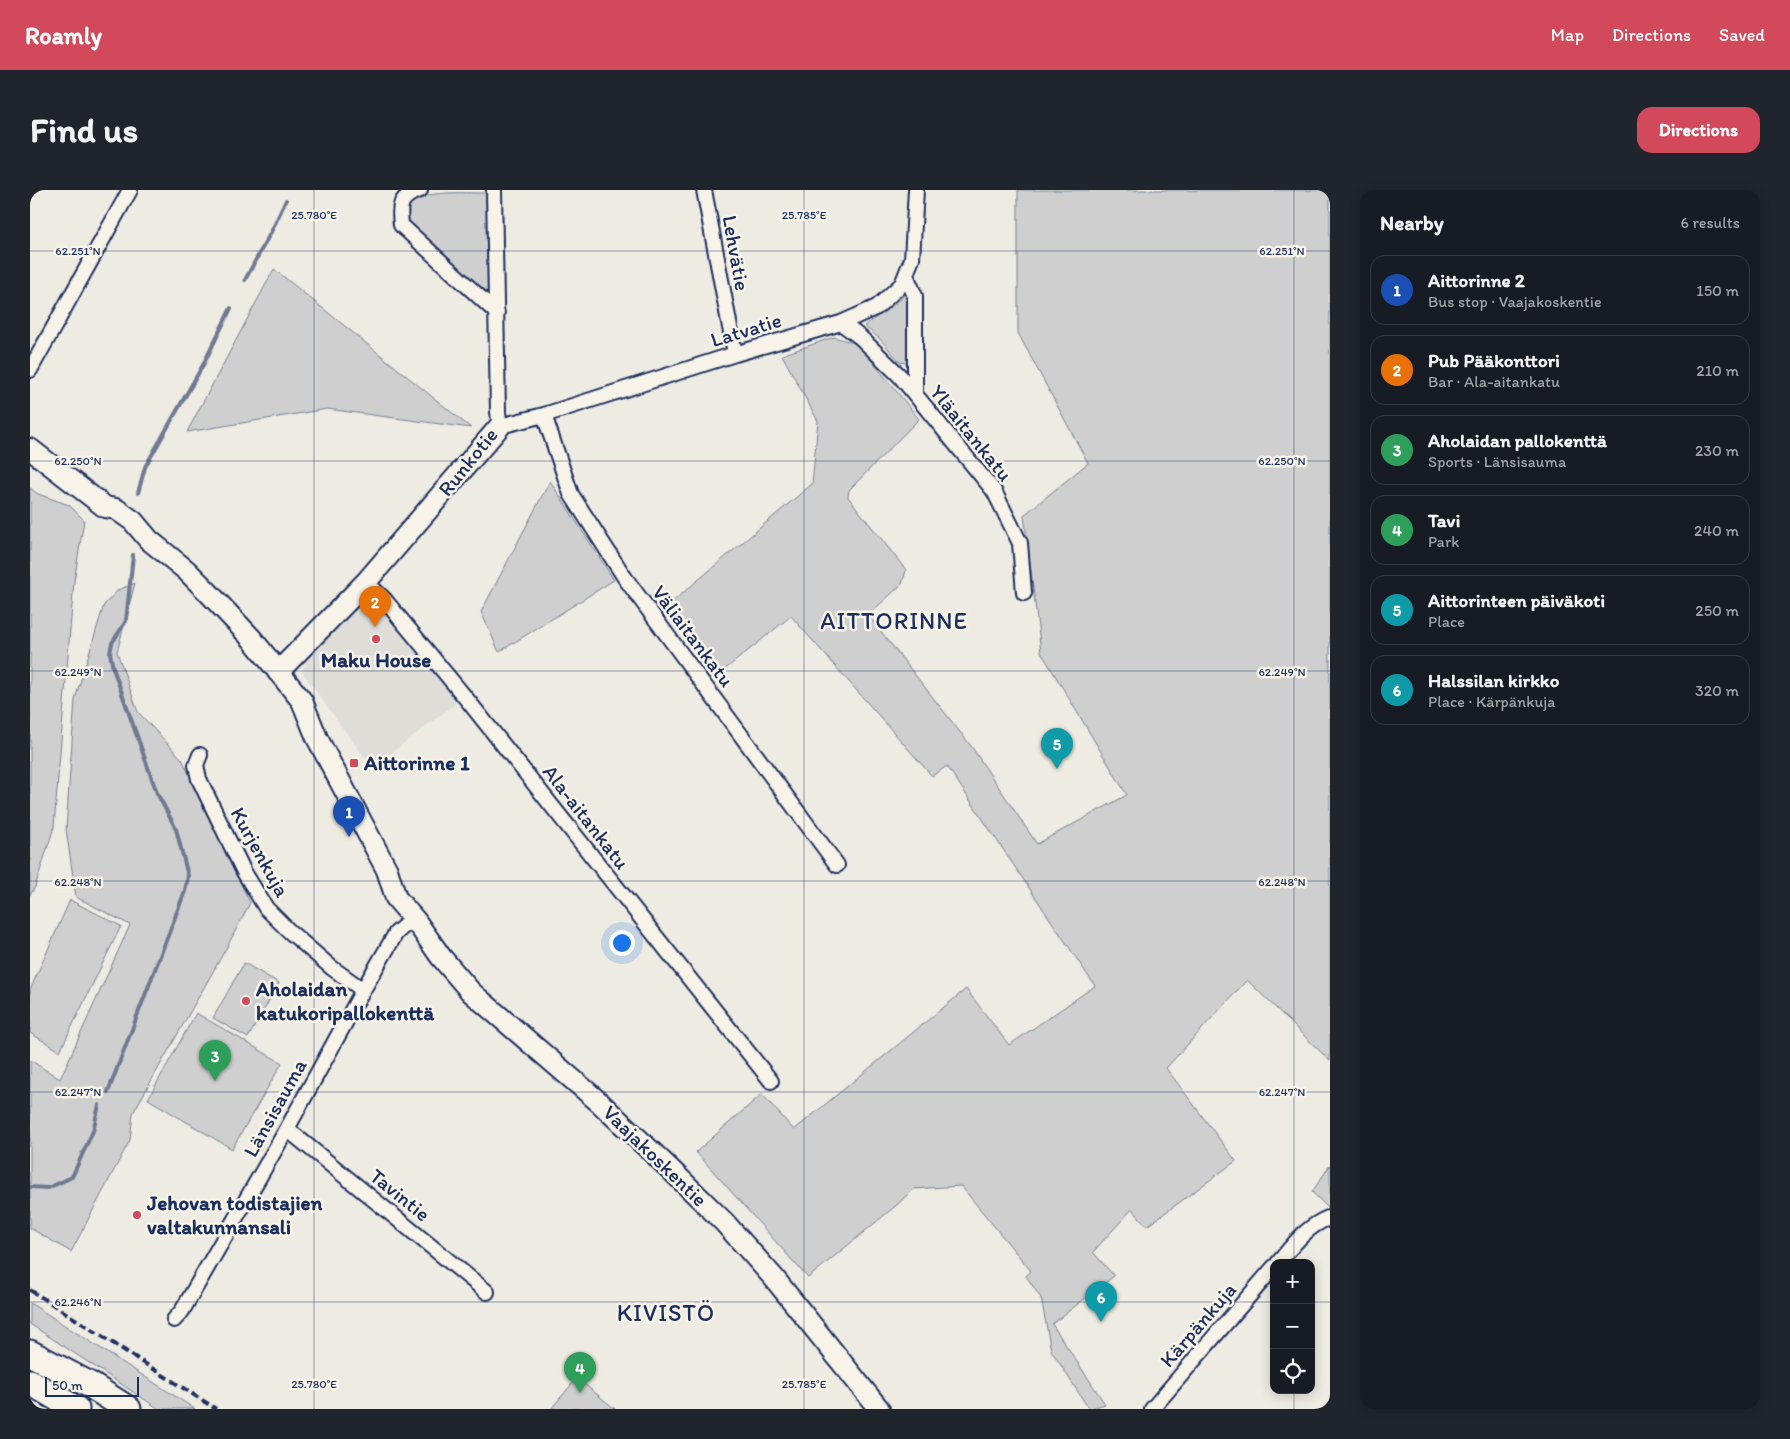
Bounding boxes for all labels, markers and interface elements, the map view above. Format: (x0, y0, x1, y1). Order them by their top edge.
text: Roamly (25, 21, 102, 50)
text: Map (1551, 24, 1584, 46)
text: Directions (1612, 24, 1691, 46)
text: Saved (1719, 24, 1765, 46)
button: Directions (1637, 107, 1760, 153)
text: Find us (30, 109, 138, 151)
text: 25.780°E (291, 208, 337, 222)
text: 25.785°E (782, 208, 827, 222)
text: Nearby (1380, 210, 1444, 235)
street label: Lehvätie (718, 213, 755, 292)
text: 6 results (1680, 213, 1740, 232)
text: 62.251°N (55, 244, 101, 258)
text: 62.251°N (1259, 244, 1305, 258)
text: Aittorinne 2 (1428, 269, 1525, 292)
text: 1 (1393, 281, 1401, 300)
text: 150 m (1696, 281, 1739, 300)
text: Bus stop · Vaajakoskentie (1428, 292, 1602, 311)
street label: Latvatie (707, 307, 784, 352)
text: Pub Pääkonttori (1428, 349, 1560, 372)
text: 2 (1393, 361, 1401, 380)
text: 210 m (1696, 361, 1739, 380)
text: Bar · Ala-aitankatu (1428, 372, 1560, 391)
street label: Yläaitankatu (925, 379, 1018, 486)
street label: Runkotie (432, 422, 503, 501)
text: Aholaidan pallokenttä (1428, 429, 1607, 452)
text: 3 (1393, 441, 1401, 460)
text: 230 m (1695, 441, 1739, 460)
text: Sports · Länsisauma (1428, 452, 1566, 471)
text: 62.250°N (54, 454, 102, 468)
text: 62.250°N (1258, 454, 1306, 468)
text: Tavi (1428, 509, 1460, 532)
text: 4 (1392, 521, 1402, 540)
text: 240 m (1694, 521, 1739, 540)
text: Park (1428, 532, 1459, 551)
street label: Väliaitankatu (647, 580, 740, 692)
pin: 2 (359, 586, 391, 627)
text: Aittorinteen päiväkoti (1428, 589, 1605, 612)
text: 5 (1393, 601, 1401, 620)
text: 250 m (1695, 601, 1739, 620)
district label: AITTORINNE (820, 606, 968, 635)
text: Place (1428, 612, 1465, 631)
marker: Maku House (370, 633, 382, 645)
place label: Maku House (321, 647, 431, 672)
text: 62.249°N (54, 665, 102, 679)
text: 62.249°N (1258, 665, 1306, 679)
text: Halssilan kirkko (1428, 669, 1559, 692)
text: 6 (1393, 681, 1401, 700)
text: 320 m (1695, 681, 1739, 700)
text: Place · Kärpänkuja (1428, 692, 1555, 711)
pin: 5 (1041, 728, 1073, 769)
place label: Aittorinne 1 (363, 750, 470, 775)
marker: Aittorinne 1 (348, 757, 360, 769)
street label: Ala-aitankatu (538, 759, 635, 874)
pin: 1 (333, 796, 365, 837)
street label: Kurjenkuja (226, 802, 295, 901)
text: 62.248°N (54, 875, 102, 889)
text: 62.248°N (1258, 875, 1306, 889)
your location (609, 930, 635, 956)
place label: Aholaidan katukoripallokenttä (255, 976, 435, 1026)
marker: Aholaidan katukoripallokenttä (240, 995, 252, 1007)
pin: 3 (199, 1040, 231, 1081)
street label: Länsisauma (237, 1054, 312, 1161)
text: 62.247°N (55, 1085, 101, 1099)
text: 62.247°N (1259, 1085, 1305, 1099)
street label: Vaajakoskentie (598, 1100, 713, 1212)
street label: Tavintie (365, 1163, 435, 1226)
place label: Jehovan todistajien valtakunnansali (146, 1190, 323, 1239)
marker: Jehovan todistajien valtakunnansali (131, 1209, 143, 1221)
map controls (1270, 1259, 1315, 1394)
button: + (1270, 1259, 1315, 1304)
street label: Kärpänkuja (1154, 1277, 1241, 1372)
pin: 6 (1085, 1281, 1117, 1322)
text: 62.246°N (54, 1295, 102, 1309)
district label: KIVISTÖ (617, 1298, 715, 1327)
button: − (1270, 1304, 1315, 1349)
button: locate (1270, 1349, 1315, 1394)
pin: 4 (564, 1352, 596, 1393)
scale bar (45, 1374, 139, 1397)
text: 50 m (52, 1377, 83, 1394)
text: 25.780°E (291, 1377, 337, 1391)
text: 25.785°E (782, 1377, 827, 1391)

